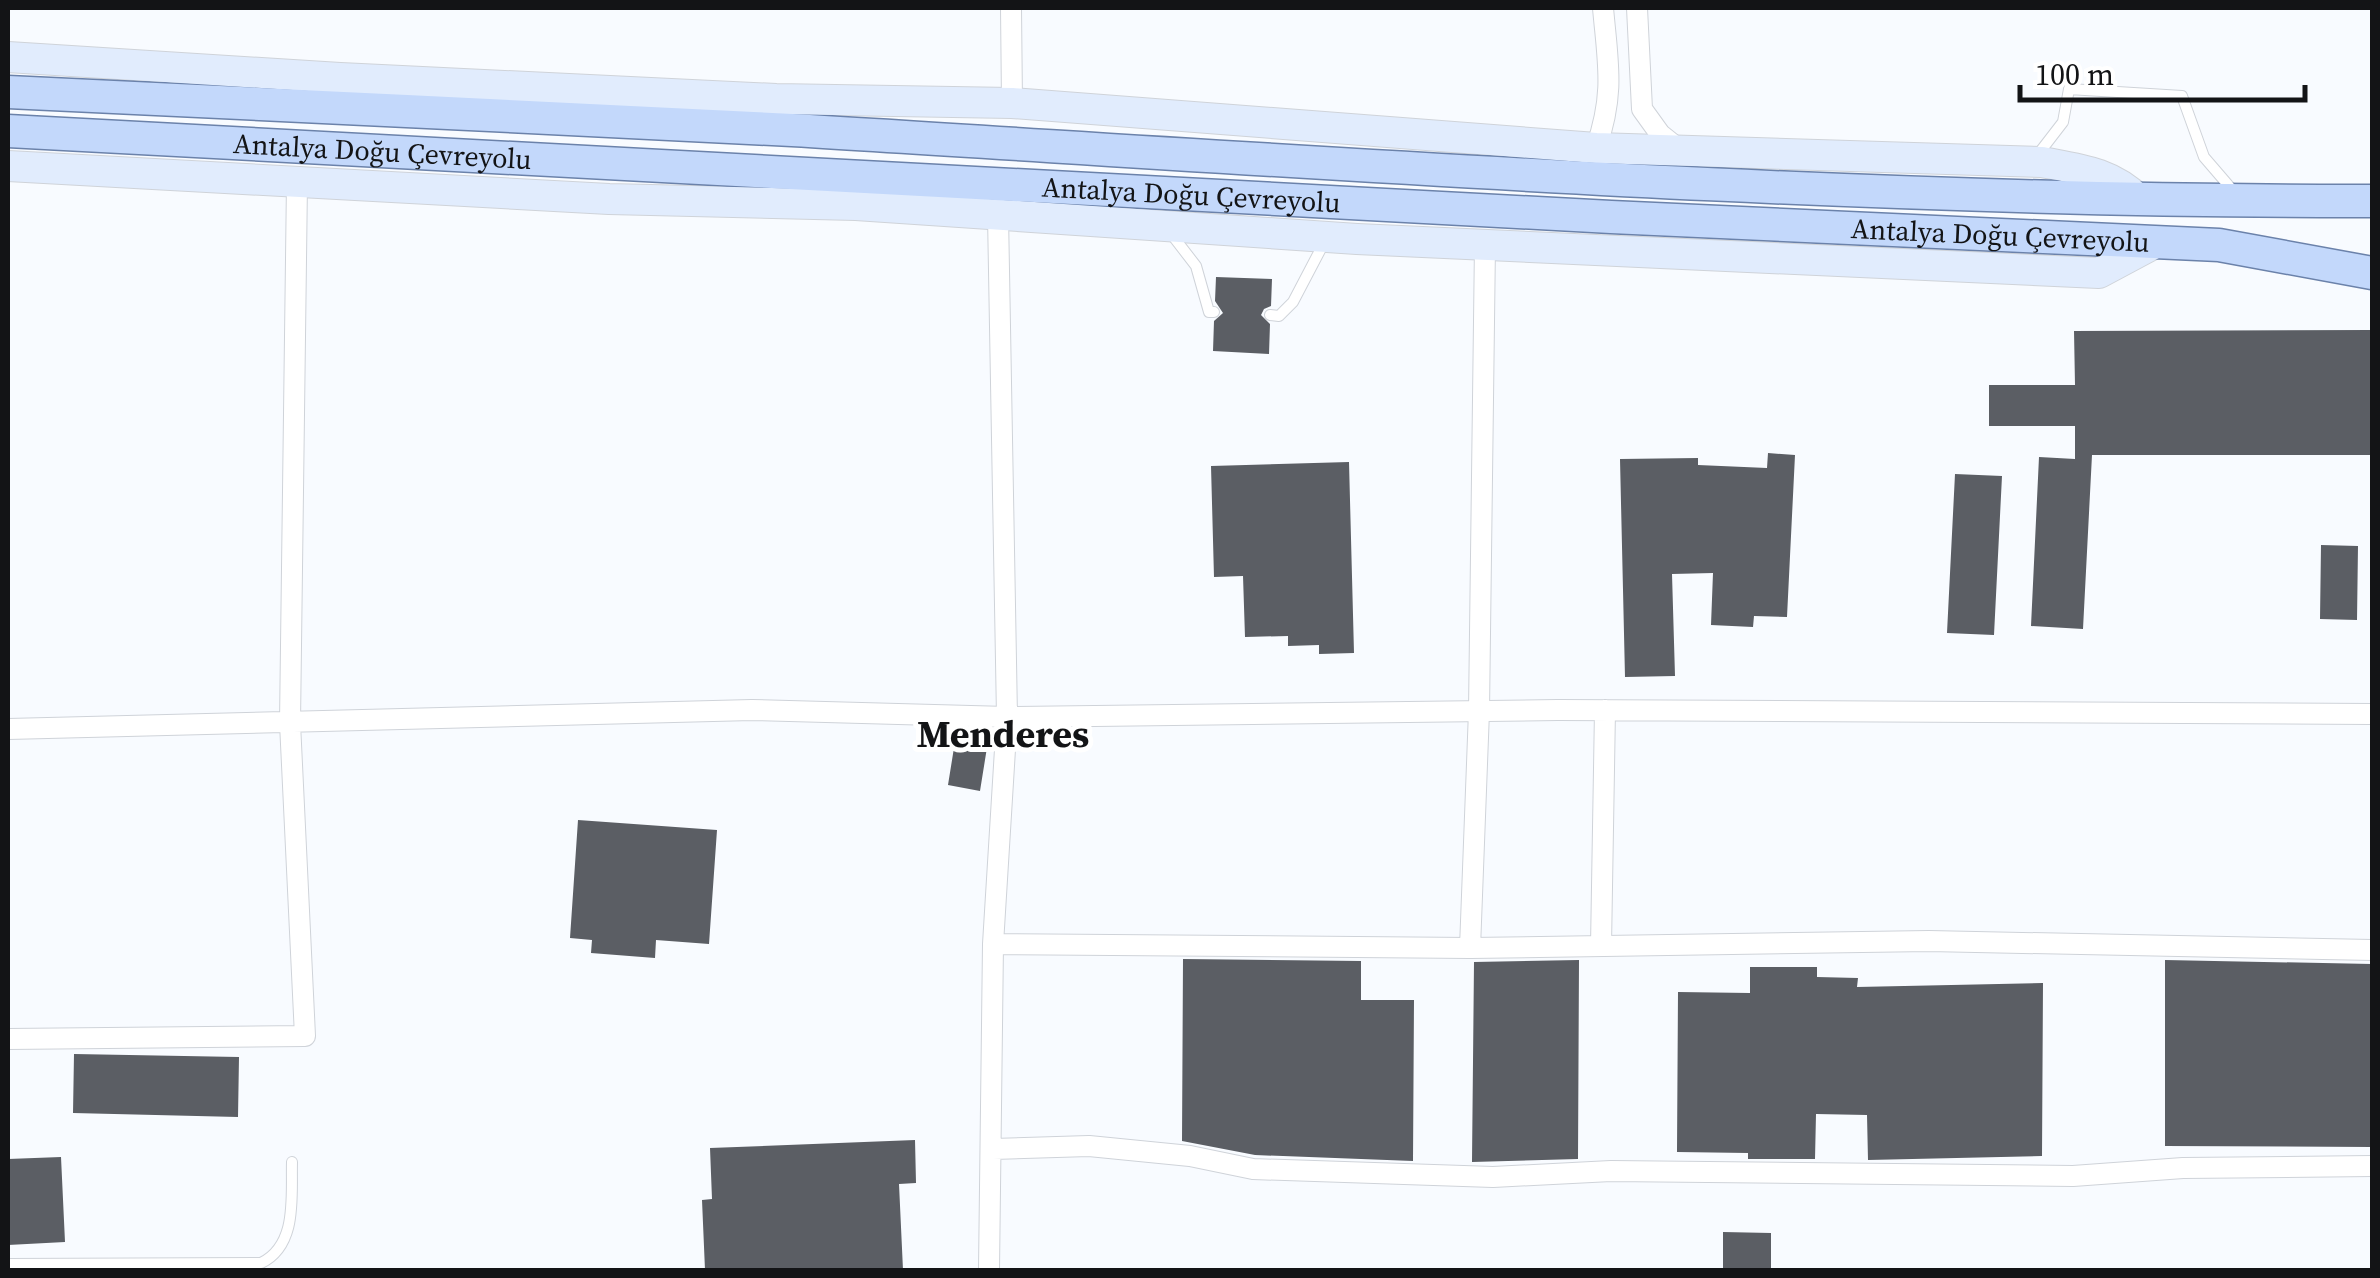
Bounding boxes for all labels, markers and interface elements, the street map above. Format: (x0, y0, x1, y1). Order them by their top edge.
scale bar (2020, 40, 2305, 102)
text: 100 m (2035, 54, 2114, 95)
street label: Antalya Doğu Çevreyolu (232, 124, 533, 178)
street label: Antalya Doğu Çevreyolu (1041, 168, 1342, 221)
street label: Antalya Doğu Çevreyolu (1850, 209, 2150, 261)
district label: Menderes (917, 708, 1089, 760)

